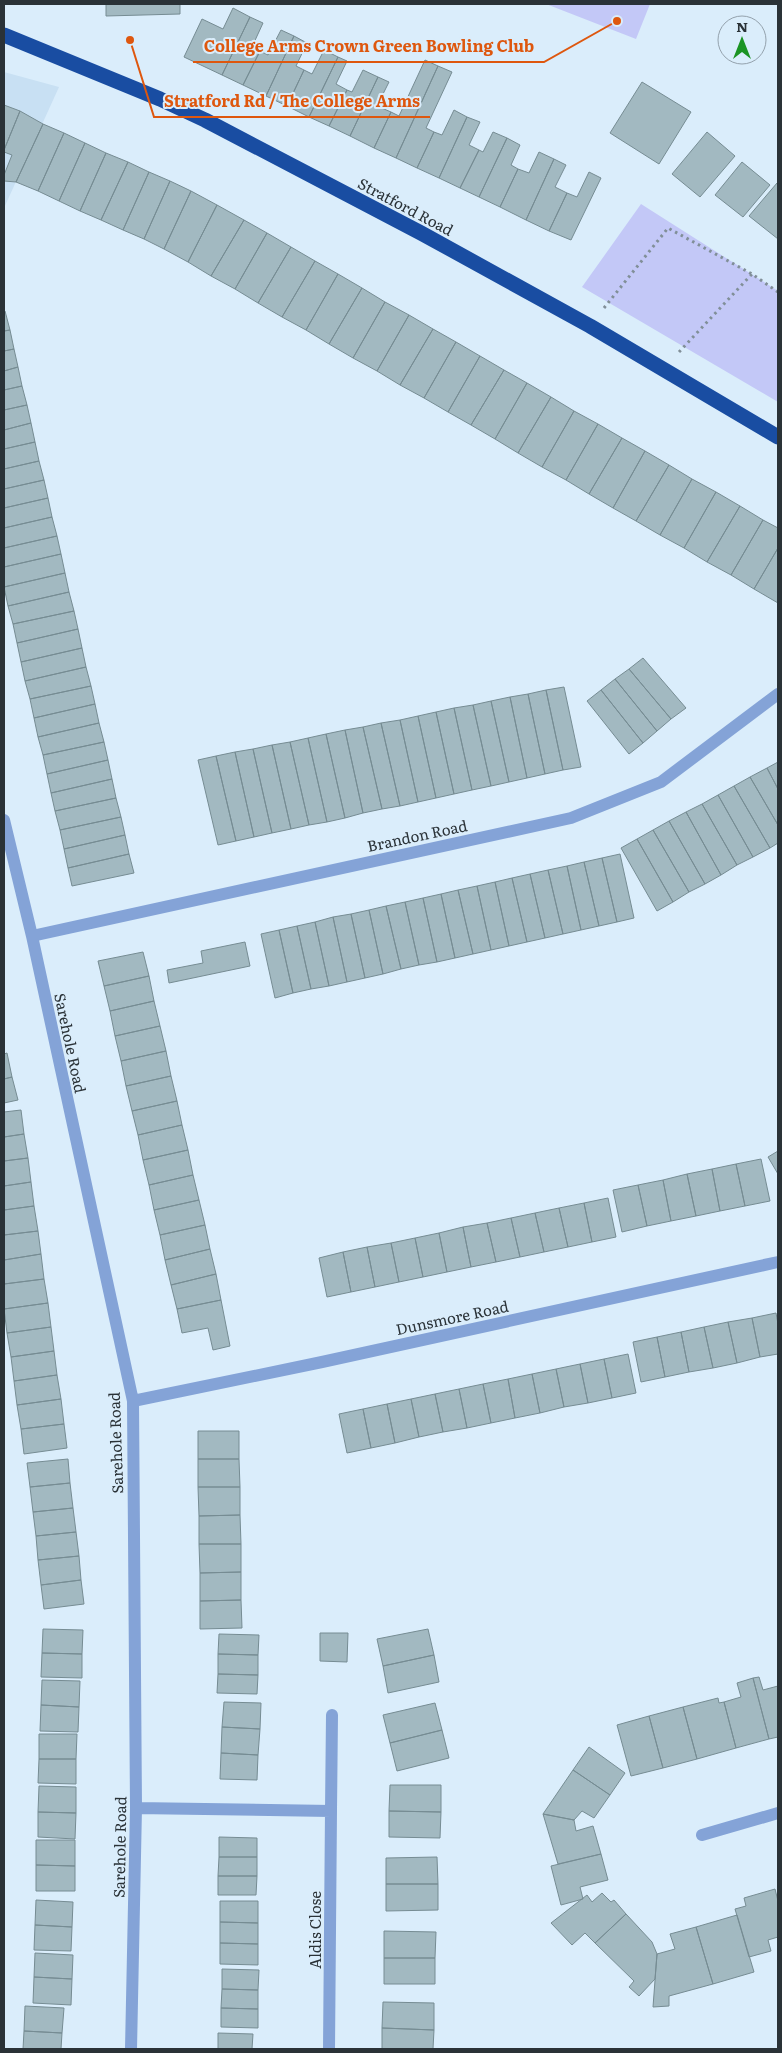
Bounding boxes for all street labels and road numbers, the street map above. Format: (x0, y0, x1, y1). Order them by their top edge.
street label: Stratford Road (354, 171, 458, 241)
street label: Brandon Road (365, 813, 469, 857)
street label: Sarehole Road (49, 991, 93, 1095)
street label: Dunsmore Road (393, 1294, 511, 1340)
street label: Sarehole Road (102, 1392, 128, 1494)
street label: Sarehole Road (107, 1796, 131, 1898)
street label: Aldis Close (303, 1891, 326, 1969)

